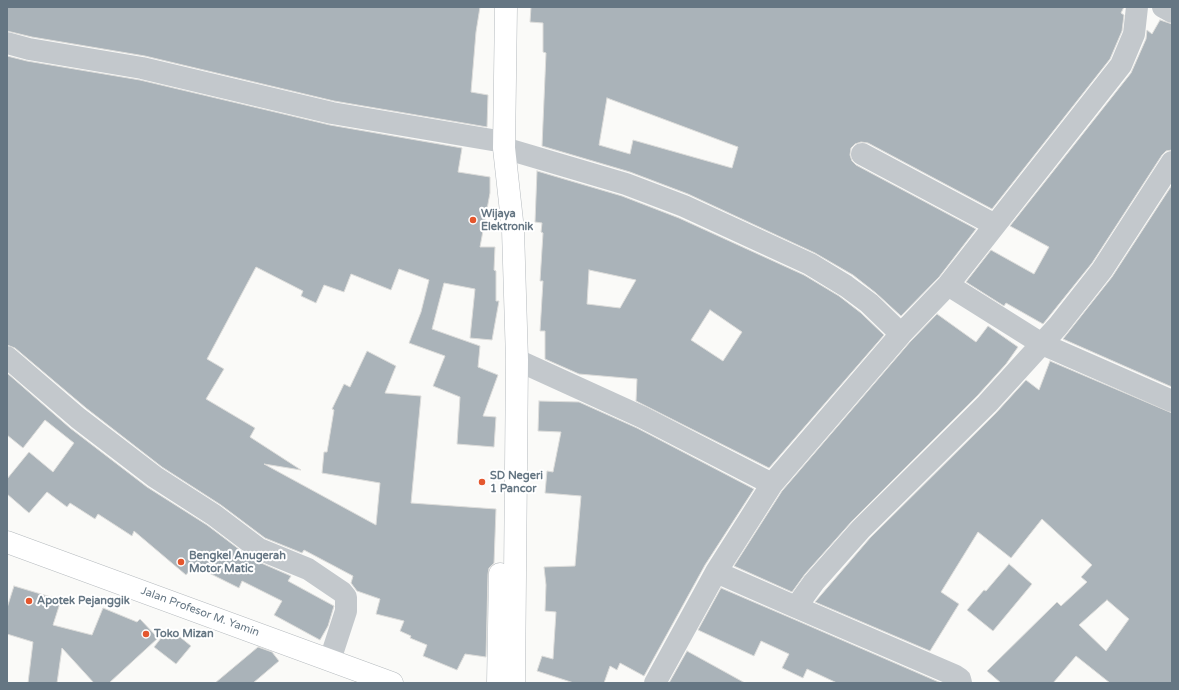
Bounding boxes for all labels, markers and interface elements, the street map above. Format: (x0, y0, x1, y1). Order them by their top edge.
place label: Wijaya Elektronik (481, 207, 533, 233)
marker: Wijaya Elektronik (468, 215, 478, 225)
place label: SD Negeri 1 Pancor (490, 469, 543, 495)
marker: SD Negeri 1 Pancor (477, 477, 487, 487)
place label: Bengkel Anugerah Motor Matic (189, 549, 286, 575)
marker: Bengkel Anugerah Motor Matic (176, 557, 186, 567)
street label: Jalan Profesor M. Yamin (139, 584, 261, 640)
place label: Apotek Pejanggik (37, 594, 130, 608)
marker: Apotek Pejanggik (24, 596, 34, 606)
place label: Toko Mizan (154, 627, 214, 641)
marker: Toko Mizan (141, 629, 151, 639)

